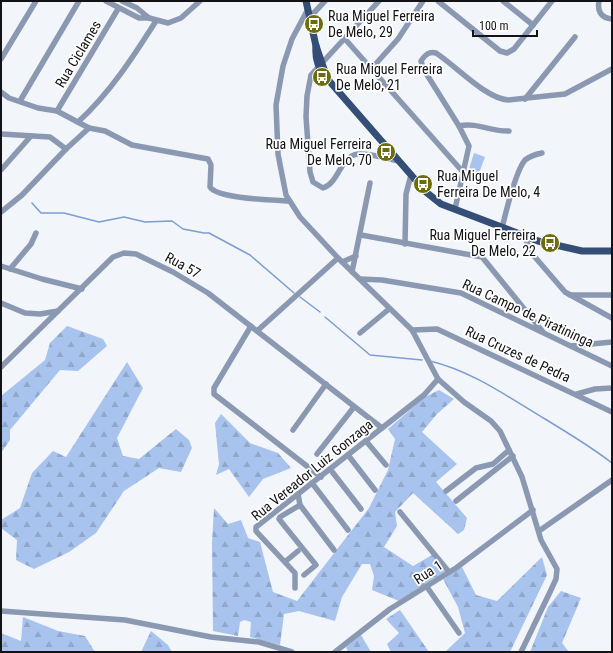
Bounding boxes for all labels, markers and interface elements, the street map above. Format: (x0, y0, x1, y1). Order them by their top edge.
place label: Rua Miguel Ferreira De Melo, 29 (328, 8, 435, 40)
scale bar (473, 12, 537, 38)
bus stop icon: Rua Miguel Ferreira De Melo, 29 (303, 13, 325, 35)
street label: Rua Ciclames (52, 18, 104, 90)
text: 100 m (479, 19, 509, 33)
place label: Rua Miguel Ferreira De Melo, 21 (336, 61, 443, 93)
bus stop icon: Rua Miguel Ferreira De Melo, 21 (311, 66, 333, 88)
place label: Rua Miguel Ferreira De Melo, 70 (265, 136, 372, 168)
bus stop icon: Rua Miguel Ferreira De Melo, 70 (375, 141, 397, 163)
place label: Rua Miguel Ferreira De Melo, 4 (437, 168, 540, 200)
bus stop icon: Rua Miguel Ferreira De Melo, 4 (412, 173, 434, 195)
place label: Rua Miguel Ferreira De Melo, 22 (429, 227, 536, 259)
bus stop icon: Rua Miguel Ferreira De Melo, 22 (539, 232, 561, 254)
street label: Rua 57 (163, 249, 204, 281)
street label: Rua Campo de Piratininga (460, 276, 596, 350)
street label: Rua Cruzes de Pedra (463, 323, 573, 385)
street label: Rua Vereador Luiz Gonzaga (248, 416, 376, 524)
street label: Rua 1 (411, 557, 445, 587)

